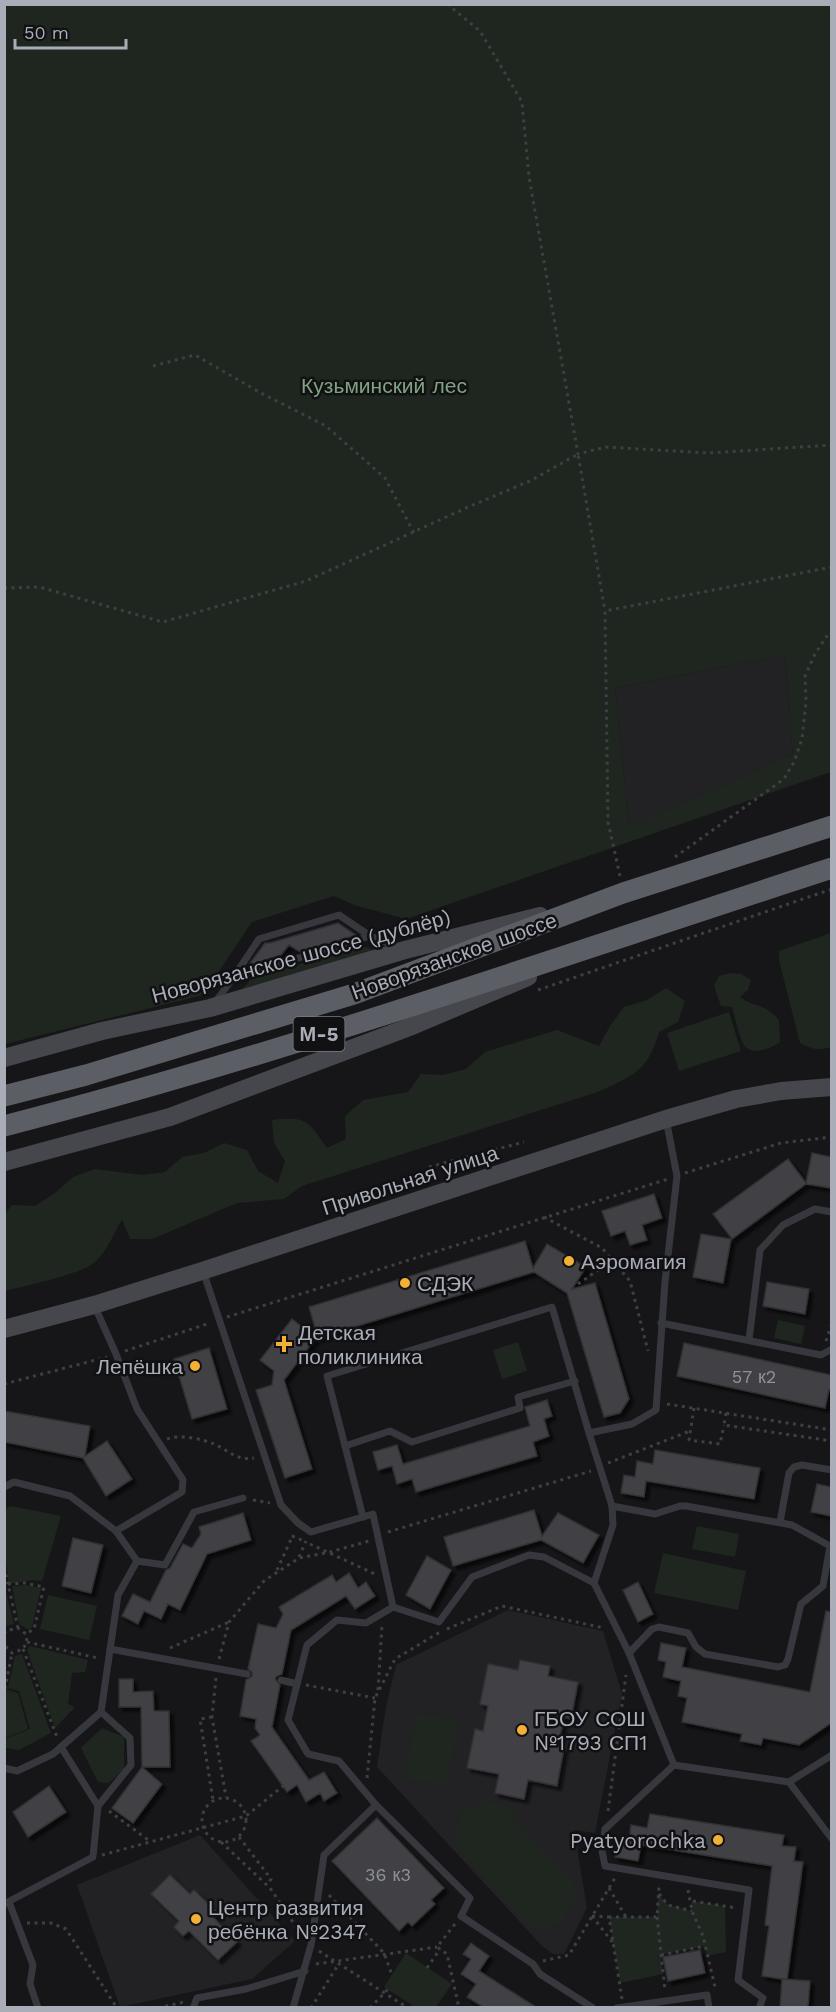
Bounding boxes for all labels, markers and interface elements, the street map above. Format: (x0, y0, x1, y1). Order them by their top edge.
scale bar (15, 12, 126, 50)
text: 50 m (24, 22, 69, 43)
park label: Кузьминский лес (301, 373, 467, 398)
street label: Новорязанское шоссе (дублёр) (149, 904, 453, 1008)
street label: Новорязанское шоссе (348, 907, 560, 1005)
road number: М-5 (294, 1017, 344, 1051)
street label: Привольная улица (319, 1140, 501, 1220)
place label: Аэромагия (581, 1249, 686, 1274)
marker: Аэромагия (562, 1254, 576, 1268)
place label: СДЭК (417, 1271, 474, 1296)
marker: СДЭК (398, 1276, 412, 1290)
place label: Детская поликлиника (298, 1320, 423, 1369)
marker: Детская поликлиника (275, 1335, 293, 1353)
place label: Лепёшка (96, 1354, 183, 1379)
marker: Лепёшка (188, 1359, 202, 1373)
house number: 57 к2 (732, 1366, 776, 1387)
place label: ГБОУ СОШ №1793 СП1 (534, 1706, 647, 1755)
marker: ГБОУ СОШ №1793 СП1 (515, 1723, 529, 1737)
place label: Pyatyorochka (570, 1828, 706, 1853)
marker: Pyatyorochka (711, 1833, 725, 1847)
house number: 36 к3 (365, 1864, 411, 1885)
place label: Центр развития ребёнка №2347 (208, 1895, 366, 1944)
marker: Центр развития ребёнка №2347 (189, 1912, 203, 1926)

